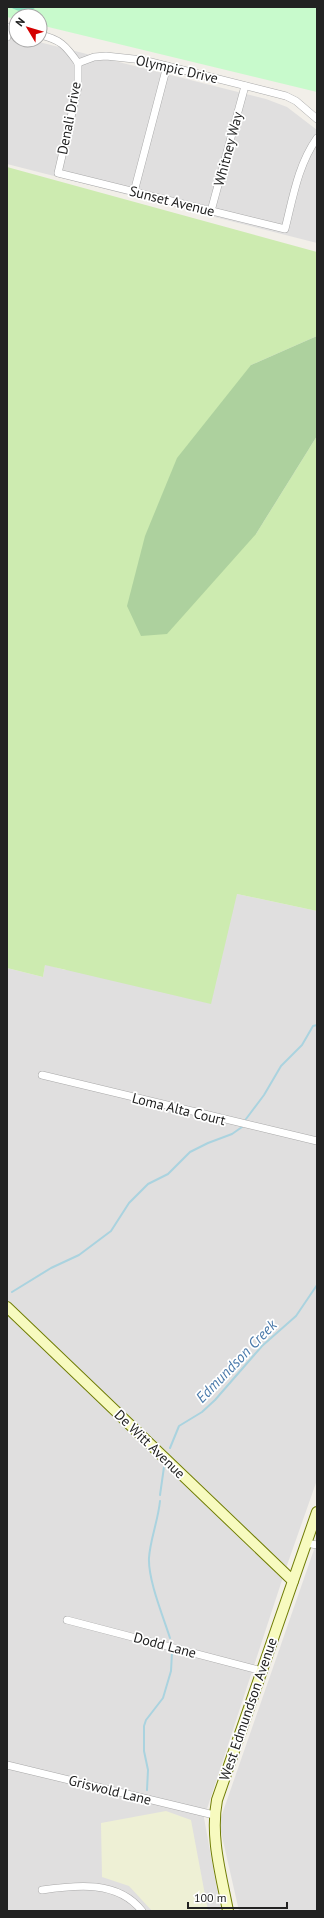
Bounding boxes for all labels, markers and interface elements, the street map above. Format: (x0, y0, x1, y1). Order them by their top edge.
north arrow (8, 8, 48, 48)
text: N (12, 15, 28, 29)
street label: Olympic Drive (134, 51, 220, 87)
street label: Denali Drive (53, 80, 85, 156)
street label: Whitney Way (209, 109, 247, 188)
street label: Sunset Avenue (127, 182, 217, 220)
street label: Loma Alta Court (130, 1089, 228, 1129)
water label: Edmundson Creek (192, 1315, 281, 1407)
street label: De Witt Avenue (111, 1406, 189, 1482)
street label: Dodd Lane (132, 1628, 198, 1662)
street label: West Edmundson Avenue (215, 1635, 281, 1783)
street label: Griswold Lane (67, 1771, 153, 1809)
scale bar (188, 1884, 287, 1910)
text: 100 m (194, 1890, 227, 1905)

